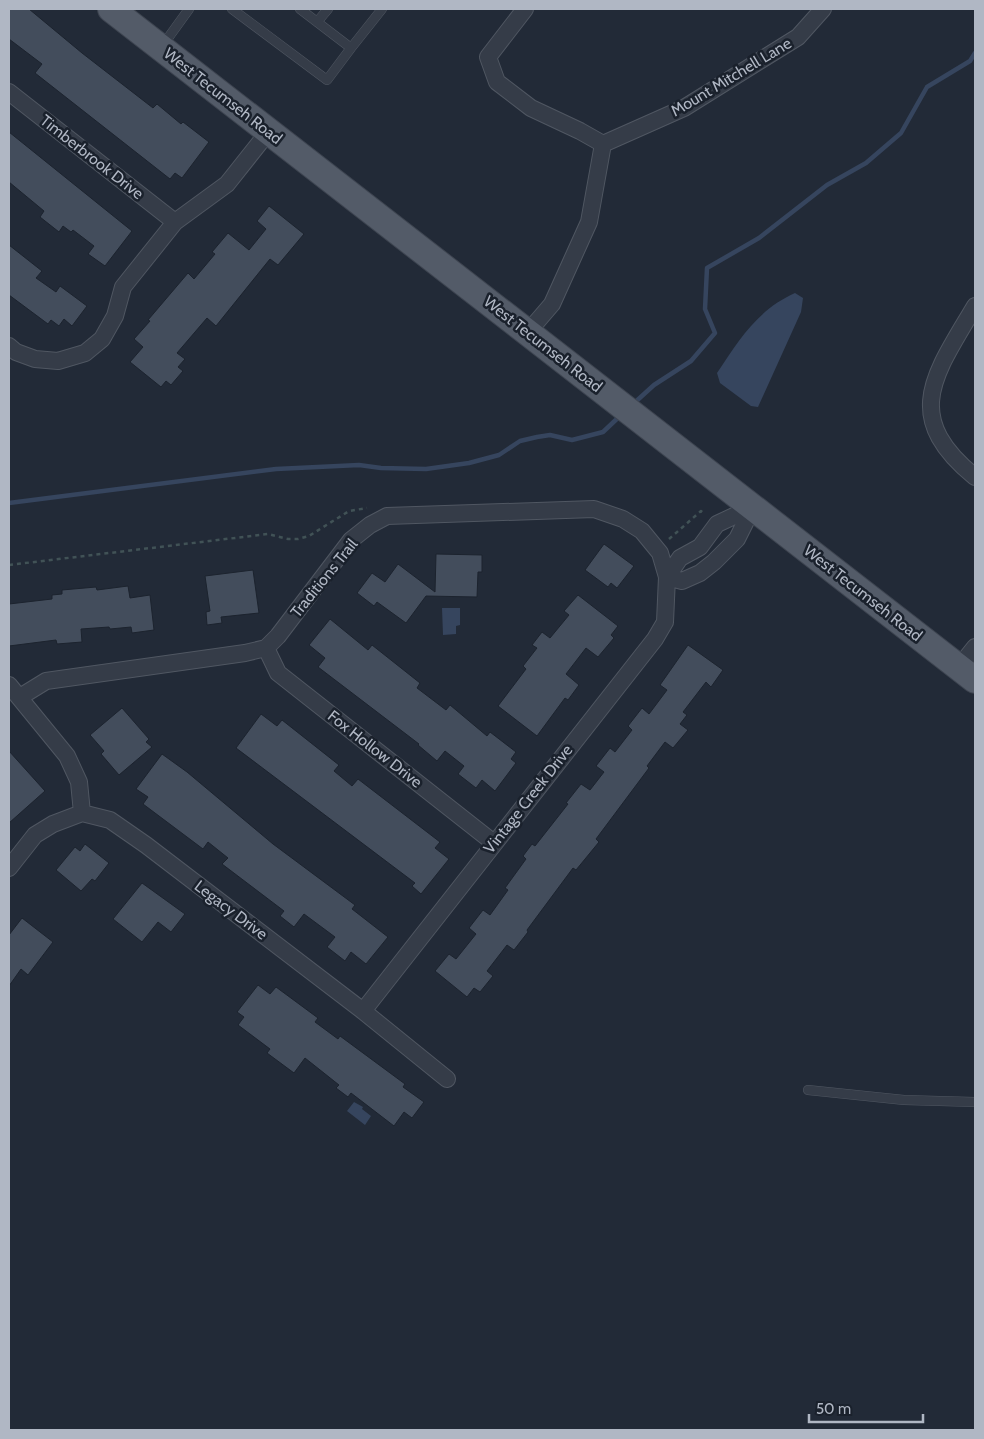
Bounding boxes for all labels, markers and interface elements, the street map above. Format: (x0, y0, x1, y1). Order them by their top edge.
street label: Mount Mitchell Lane (667, 33, 795, 121)
street label: West Tecumseh Road (160, 44, 286, 148)
street label: Timberbrook Drive (37, 111, 147, 203)
street label: West Tecumseh Road (480, 292, 606, 396)
street label: Traditions Trail (287, 535, 362, 621)
street label: West Tecumseh Road (800, 541, 926, 645)
street label: Fox Hollow Drive (324, 706, 426, 792)
street label: Vintage Creek Drive (480, 741, 576, 857)
street label: Legacy Drive (191, 876, 271, 944)
scale bar (809, 1392, 923, 1424)
text: 50 m (816, 1400, 851, 1418)

